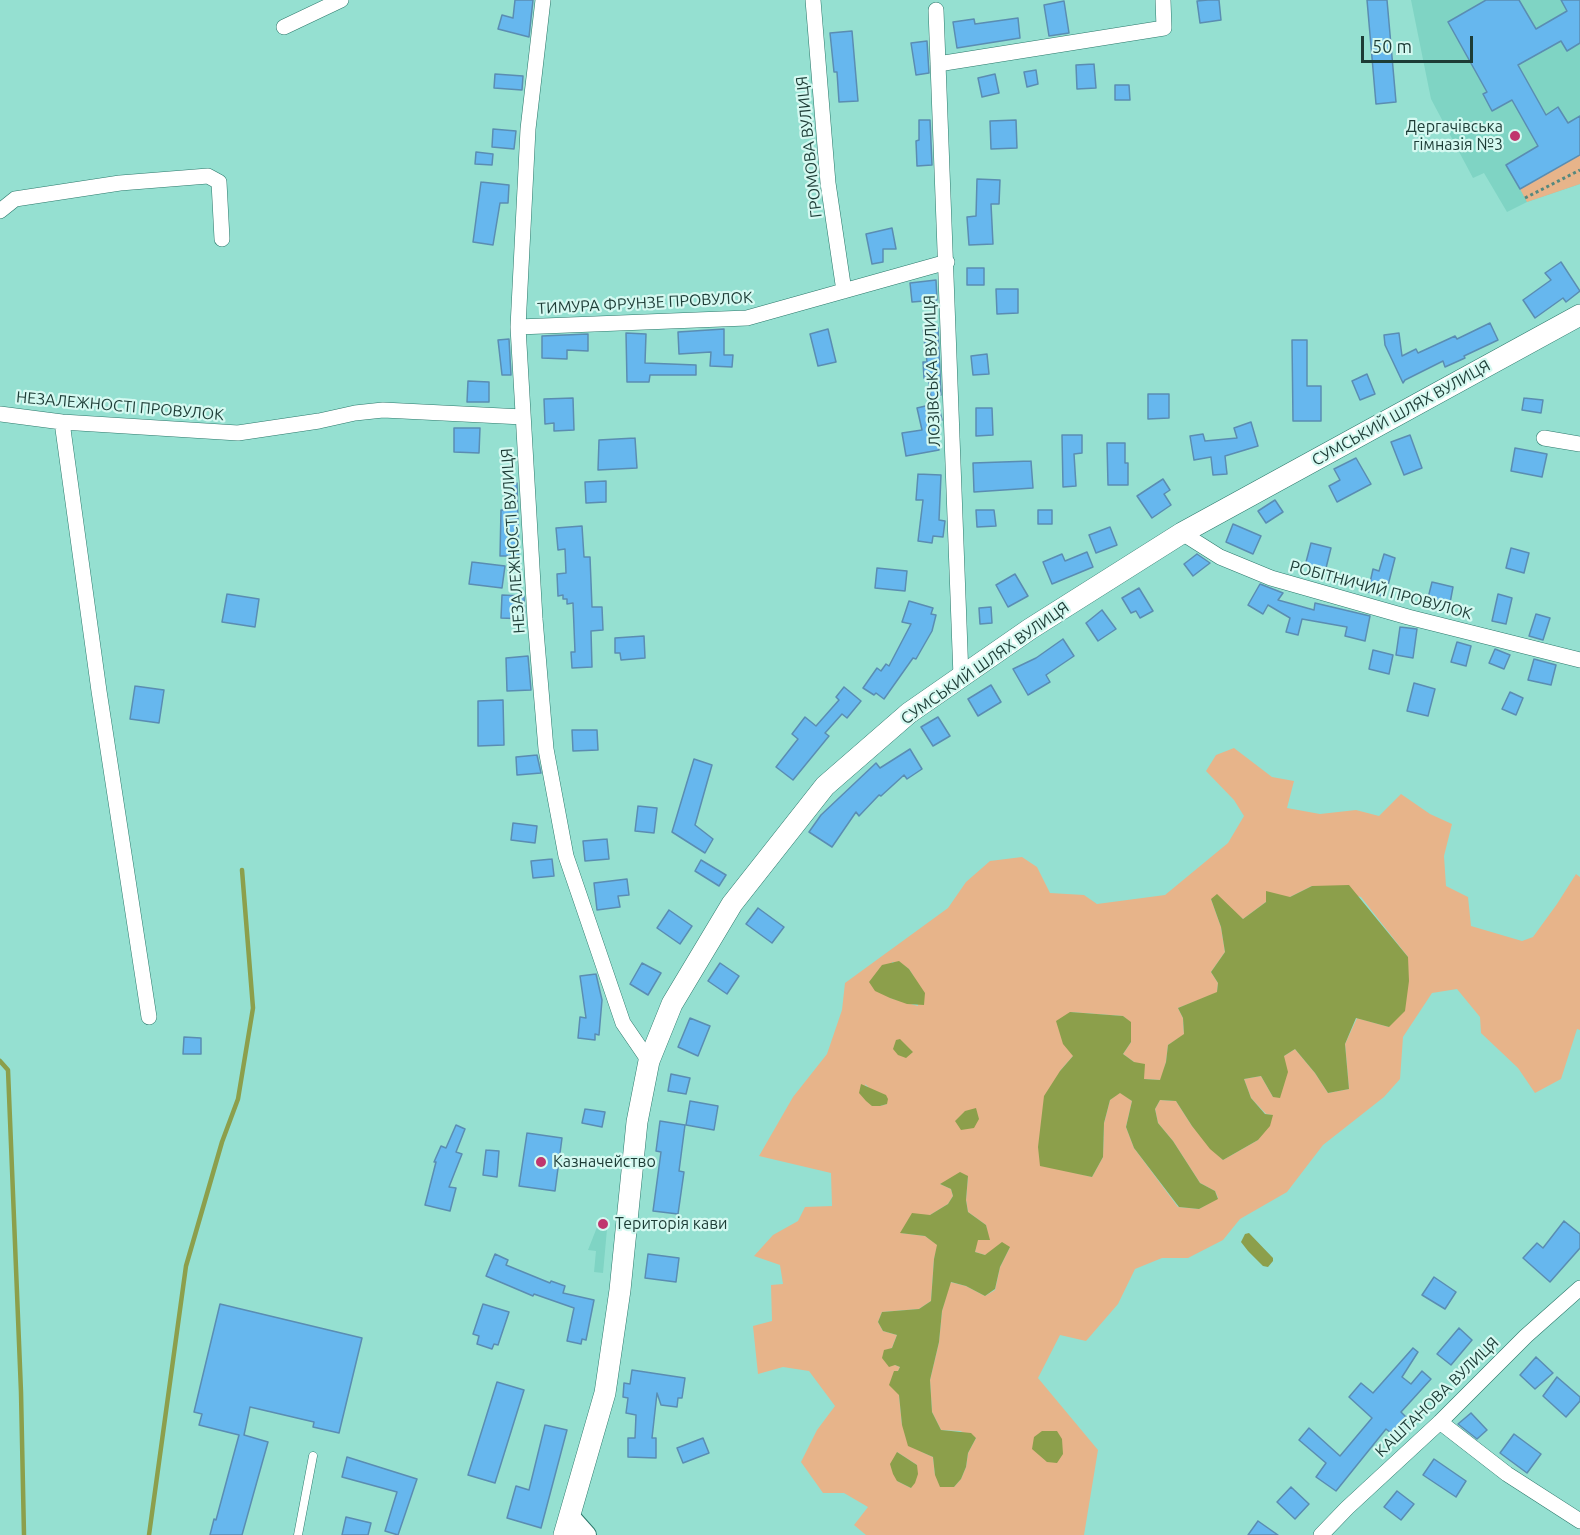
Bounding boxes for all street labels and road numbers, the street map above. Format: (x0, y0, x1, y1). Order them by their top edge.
street label: ГРОМОВА ВУЛИЦЯ (792, 75, 826, 219)
street label: ТИМУРА ФРУНЗЕ ПРОВУЛОК (537, 288, 753, 318)
street label: ЛОЗІВСЬКА ВУЛИЦЯ (920, 295, 944, 447)
street label: СУМСЬКИЙ ШЛЯХ ВУЛИЦЯ (1309, 356, 1493, 470)
street label: НЕЗАЛЕЖНОСТІ ПРОВУЛОК (15, 387, 225, 425)
street label: НЕЗАЛЕЖНОСТІ ВУЛИЦЯ (497, 448, 529, 634)
street label: РОБІТНИЧИЙ ПРОВУЛОК (1288, 556, 1474, 624)
street label: СУМСЬКИЙ ШЛЯХ ВУЛИЦЯ (897, 598, 1073, 728)
street label: КАШТАНОВА ВУЛИЦЯ (1371, 1333, 1503, 1461)

